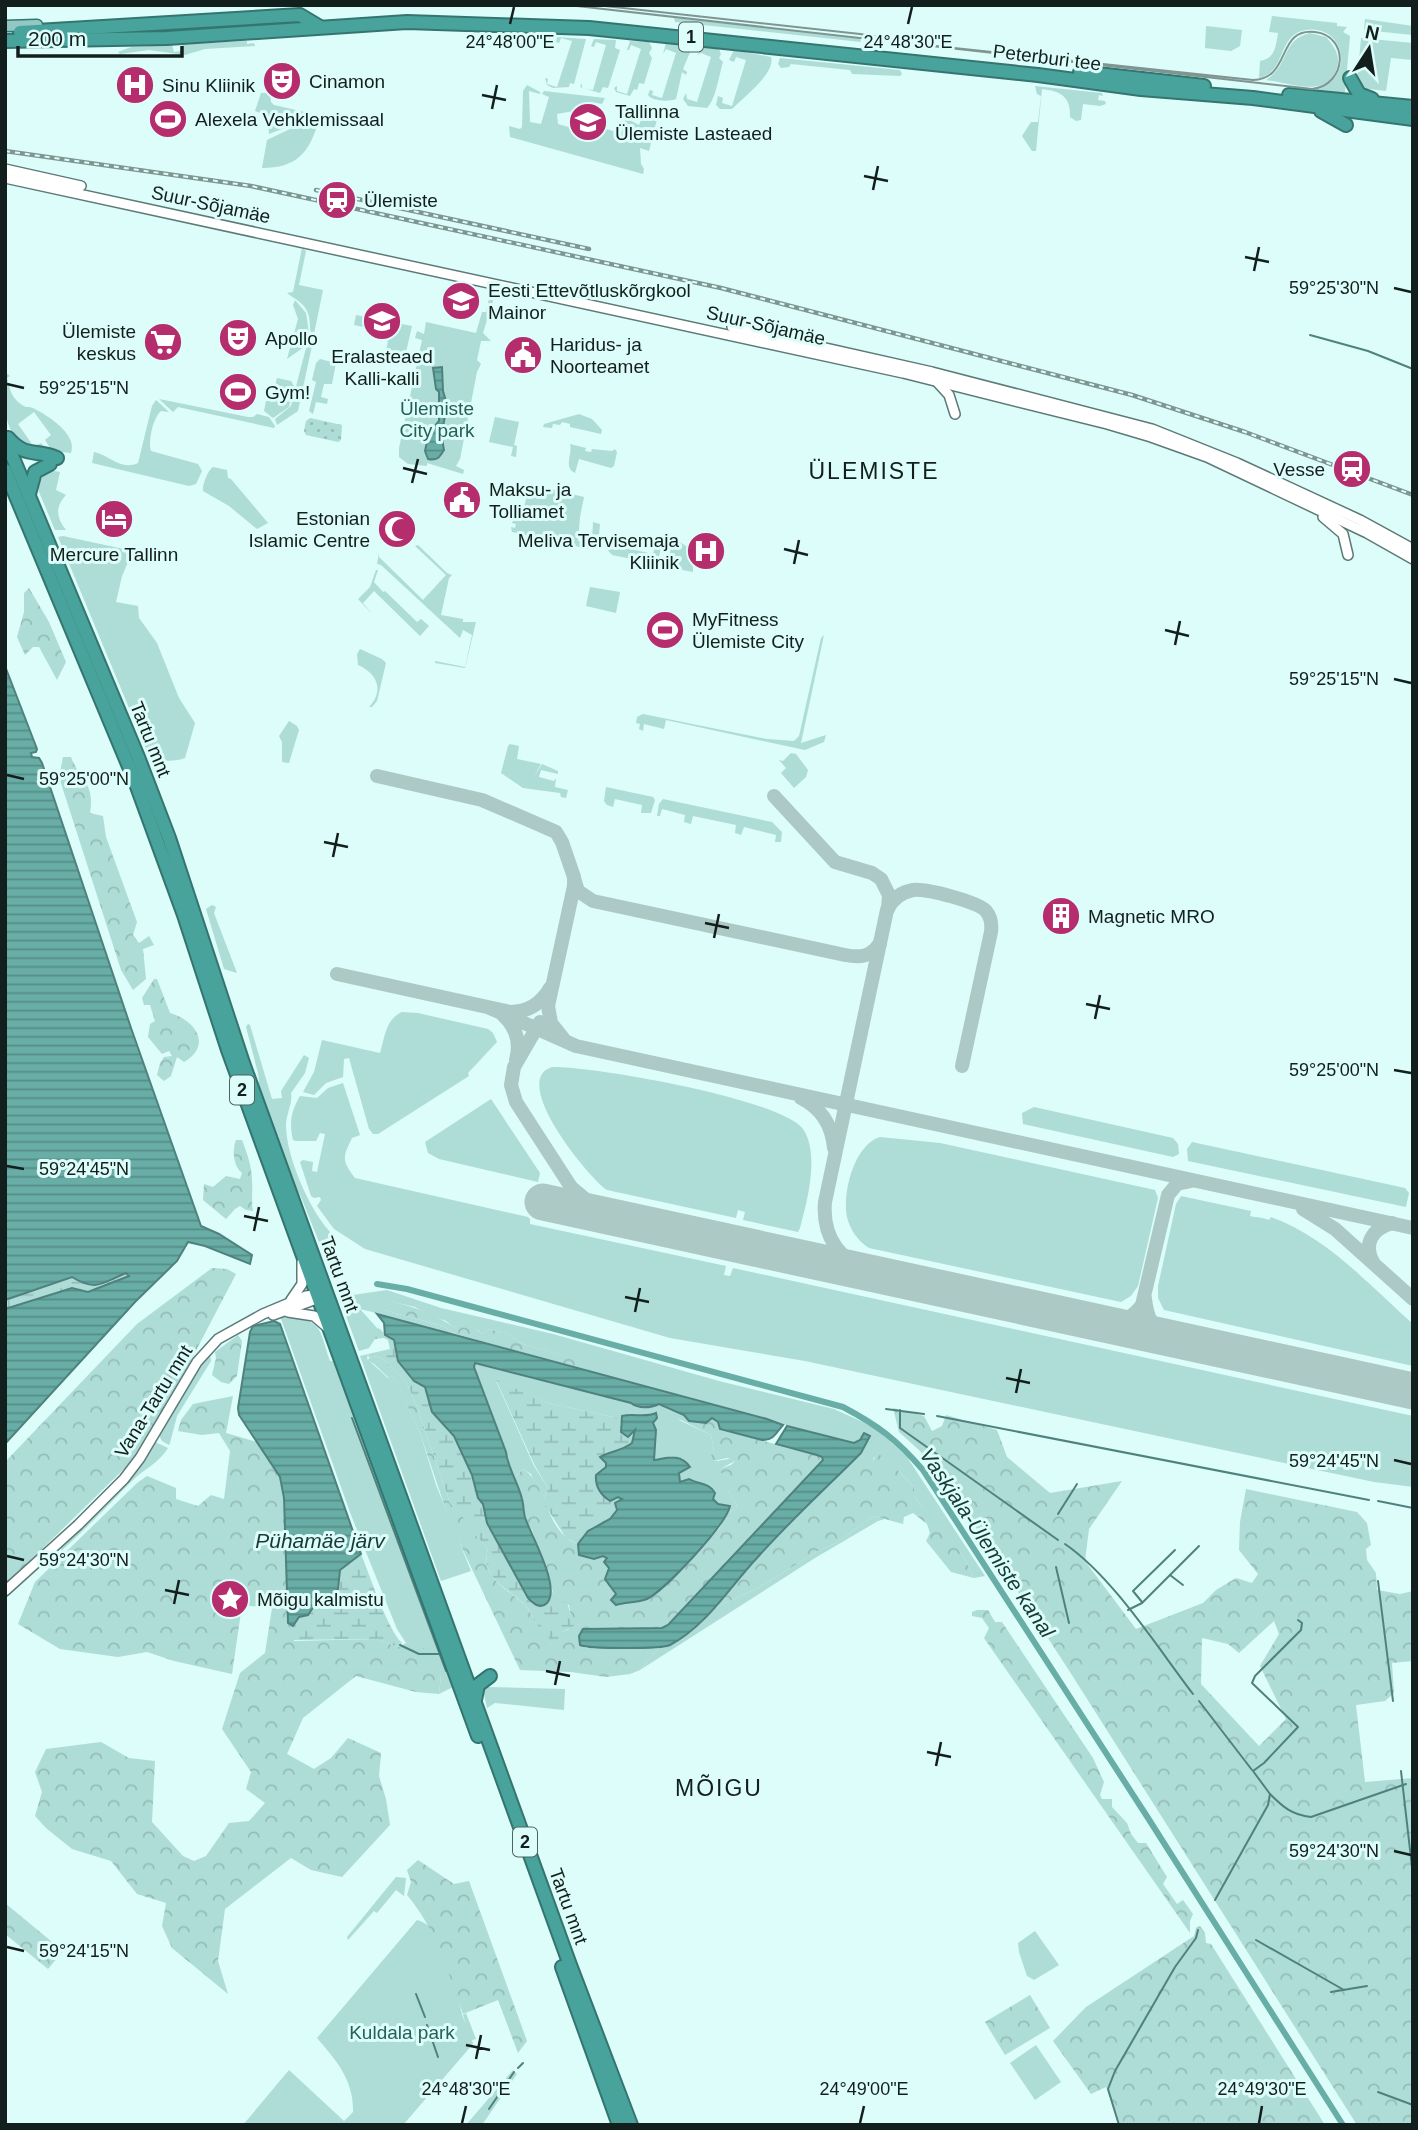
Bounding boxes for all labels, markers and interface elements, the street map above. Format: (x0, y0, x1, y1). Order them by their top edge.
scale bar (18, 14, 182, 58)
north arrow (1334, 14, 1404, 84)
text: N (1364, 21, 1381, 45)
road number: 1 (679, 22, 703, 52)
text: 200 m (28, 27, 86, 50)
text: 24°48'00"E (465, 32, 555, 52)
text: 24°48'30"E (863, 32, 953, 52)
street label: Peterburi tee (992, 40, 1102, 75)
theatre icon: Cinamon (261, 60, 303, 102)
hospital icon: Sinu Kliinik (114, 64, 156, 106)
place label: Cinamon (309, 71, 385, 92)
place label: Sinu Kliinik (162, 75, 255, 96)
sports icon: Alexela Vehklemissaal (147, 98, 189, 140)
school or university icon: Tallinna Ülemiste Lasteaed (567, 101, 609, 143)
place label: Tallinna Ülemiste Lasteaed (615, 101, 772, 144)
place label: Alexela Vehklemissaal (195, 109, 384, 130)
station icon: Ülemiste (316, 179, 358, 221)
street label: Suur-Sõjamäe (149, 182, 272, 227)
place label: Ülemiste (364, 190, 438, 211)
text: 59°25'30"N (1289, 278, 1379, 298)
school or university icon: Eesti Ettevõtluskõrgkool Mainor (440, 280, 482, 322)
place label: Eesti Ettevõtluskõrgkool Mainor (488, 280, 691, 323)
school or university icon: Eralasteaed Kalli-kalli (361, 300, 403, 342)
street label: Suur-Sõjamäe (704, 302, 827, 349)
theatre icon: Apollo (217, 317, 259, 359)
place label: Ülemiste keskus (62, 321, 136, 364)
supermarket icon: Ülemiste keskus (142, 321, 184, 363)
place label: Apollo (265, 328, 318, 349)
public building icon: Haridus- ja Noorteamet (502, 334, 544, 376)
place label: Haridus- ja Noorteamet (550, 334, 650, 377)
place label: Eralasteaed Kalli-kalli (331, 346, 433, 389)
sports icon: Gym! (217, 371, 259, 413)
text: 59°25'15"N (39, 378, 129, 398)
place label: Gym! (265, 382, 310, 403)
park label: Ülemiste City park (400, 398, 475, 441)
station icon: Vesse (1331, 448, 1373, 490)
district label: ÜLEMISTE (808, 458, 940, 484)
place label: Vesse (1273, 459, 1325, 480)
public building icon: Maksu- ja Tolliamet (441, 479, 483, 521)
place label: Maksu- ja Tolliamet (489, 479, 572, 522)
hotel icon: Mercure Tallinn (93, 498, 135, 540)
place label: Estonian Islamic Centre (249, 508, 370, 551)
mosque icon: Estonian Islamic Centre (376, 508, 418, 550)
place label: Meliva Tervisemaja Kliinik (518, 530, 679, 573)
hospital icon: Meliva Tervisemaja Kliinik (685, 530, 727, 572)
place label: Mercure Tallinn (50, 544, 178, 565)
sports icon: MyFitness Ülemiste City (644, 609, 686, 651)
place label: MyFitness Ülemiste City (692, 609, 804, 652)
text: 59°25'15"N (1289, 669, 1379, 689)
street label: Tartu mnt (126, 699, 175, 780)
text: 59°25'00"N (39, 769, 129, 789)
building icon: Magnetic MRO (1040, 895, 1082, 937)
place label: Magnetic MRO (1088, 906, 1215, 927)
text: 59°25'00"N (1289, 1060, 1379, 1080)
road number: 2 (230, 1076, 254, 1105)
text: 59°24'45"N (39, 1159, 129, 1179)
street label: Tartu mnt (316, 1233, 363, 1316)
street label: Vana-Tartu mnt (110, 1341, 197, 1461)
water label: Vaskjala-Ülemiste kanal (915, 1444, 1060, 1643)
text: 59°24'45"N (1289, 1451, 1379, 1471)
water label: Pühamäe järv (255, 1529, 386, 1552)
text: 59°24'30"N (39, 1550, 129, 1570)
place icon: Mõigu kalmistu (209, 1578, 251, 1620)
place label: Mõigu kalmistu (257, 1589, 384, 1610)
district label: MÕIGU (675, 1774, 763, 1801)
road number: 2 (513, 1828, 537, 1856)
text: 59°24'30"N (1289, 1841, 1379, 1861)
street label: Tartu mnt (545, 1865, 592, 1948)
text: 59°24'15"N (39, 1941, 129, 1961)
park label: Kuldala park (349, 2022, 455, 2043)
text: 24°48'30"E (421, 2079, 511, 2099)
text: 24°49'00"E (819, 2079, 909, 2099)
text: 24°49'30"E (1217, 2079, 1307, 2099)

